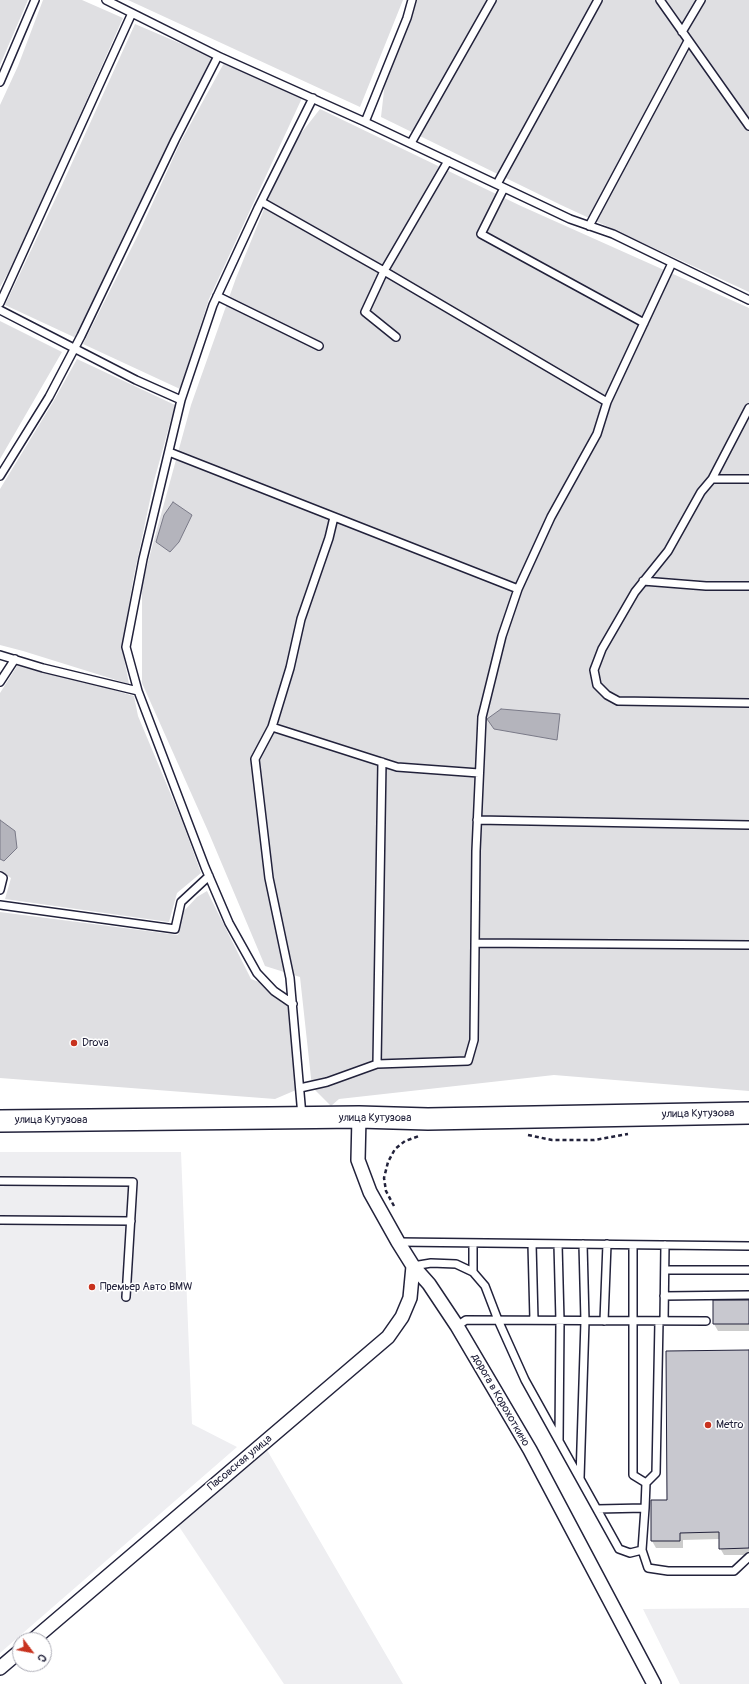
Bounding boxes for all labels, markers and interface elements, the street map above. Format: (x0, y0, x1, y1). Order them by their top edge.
place label: Drova (82, 1036, 109, 1050)
marker: Drova (69, 1038, 79, 1048)
street label: улица Кутузова (662, 1107, 734, 1121)
street label: улица Кутузова (339, 1111, 411, 1125)
street label: улица Кутузова (15, 1113, 87, 1127)
place label: Премьер Авто BMW (100, 1280, 192, 1294)
marker: Премьер Авто BMW (87, 1282, 97, 1292)
street label: дорога в Корохоткино (468, 1351, 532, 1449)
place label: Metro (716, 1418, 743, 1432)
marker: Metro (703, 1420, 713, 1430)
street label: Пасовская улица (205, 1432, 275, 1494)
north arrow (12, 1632, 52, 1672)
text: С (34, 1652, 49, 1664)

